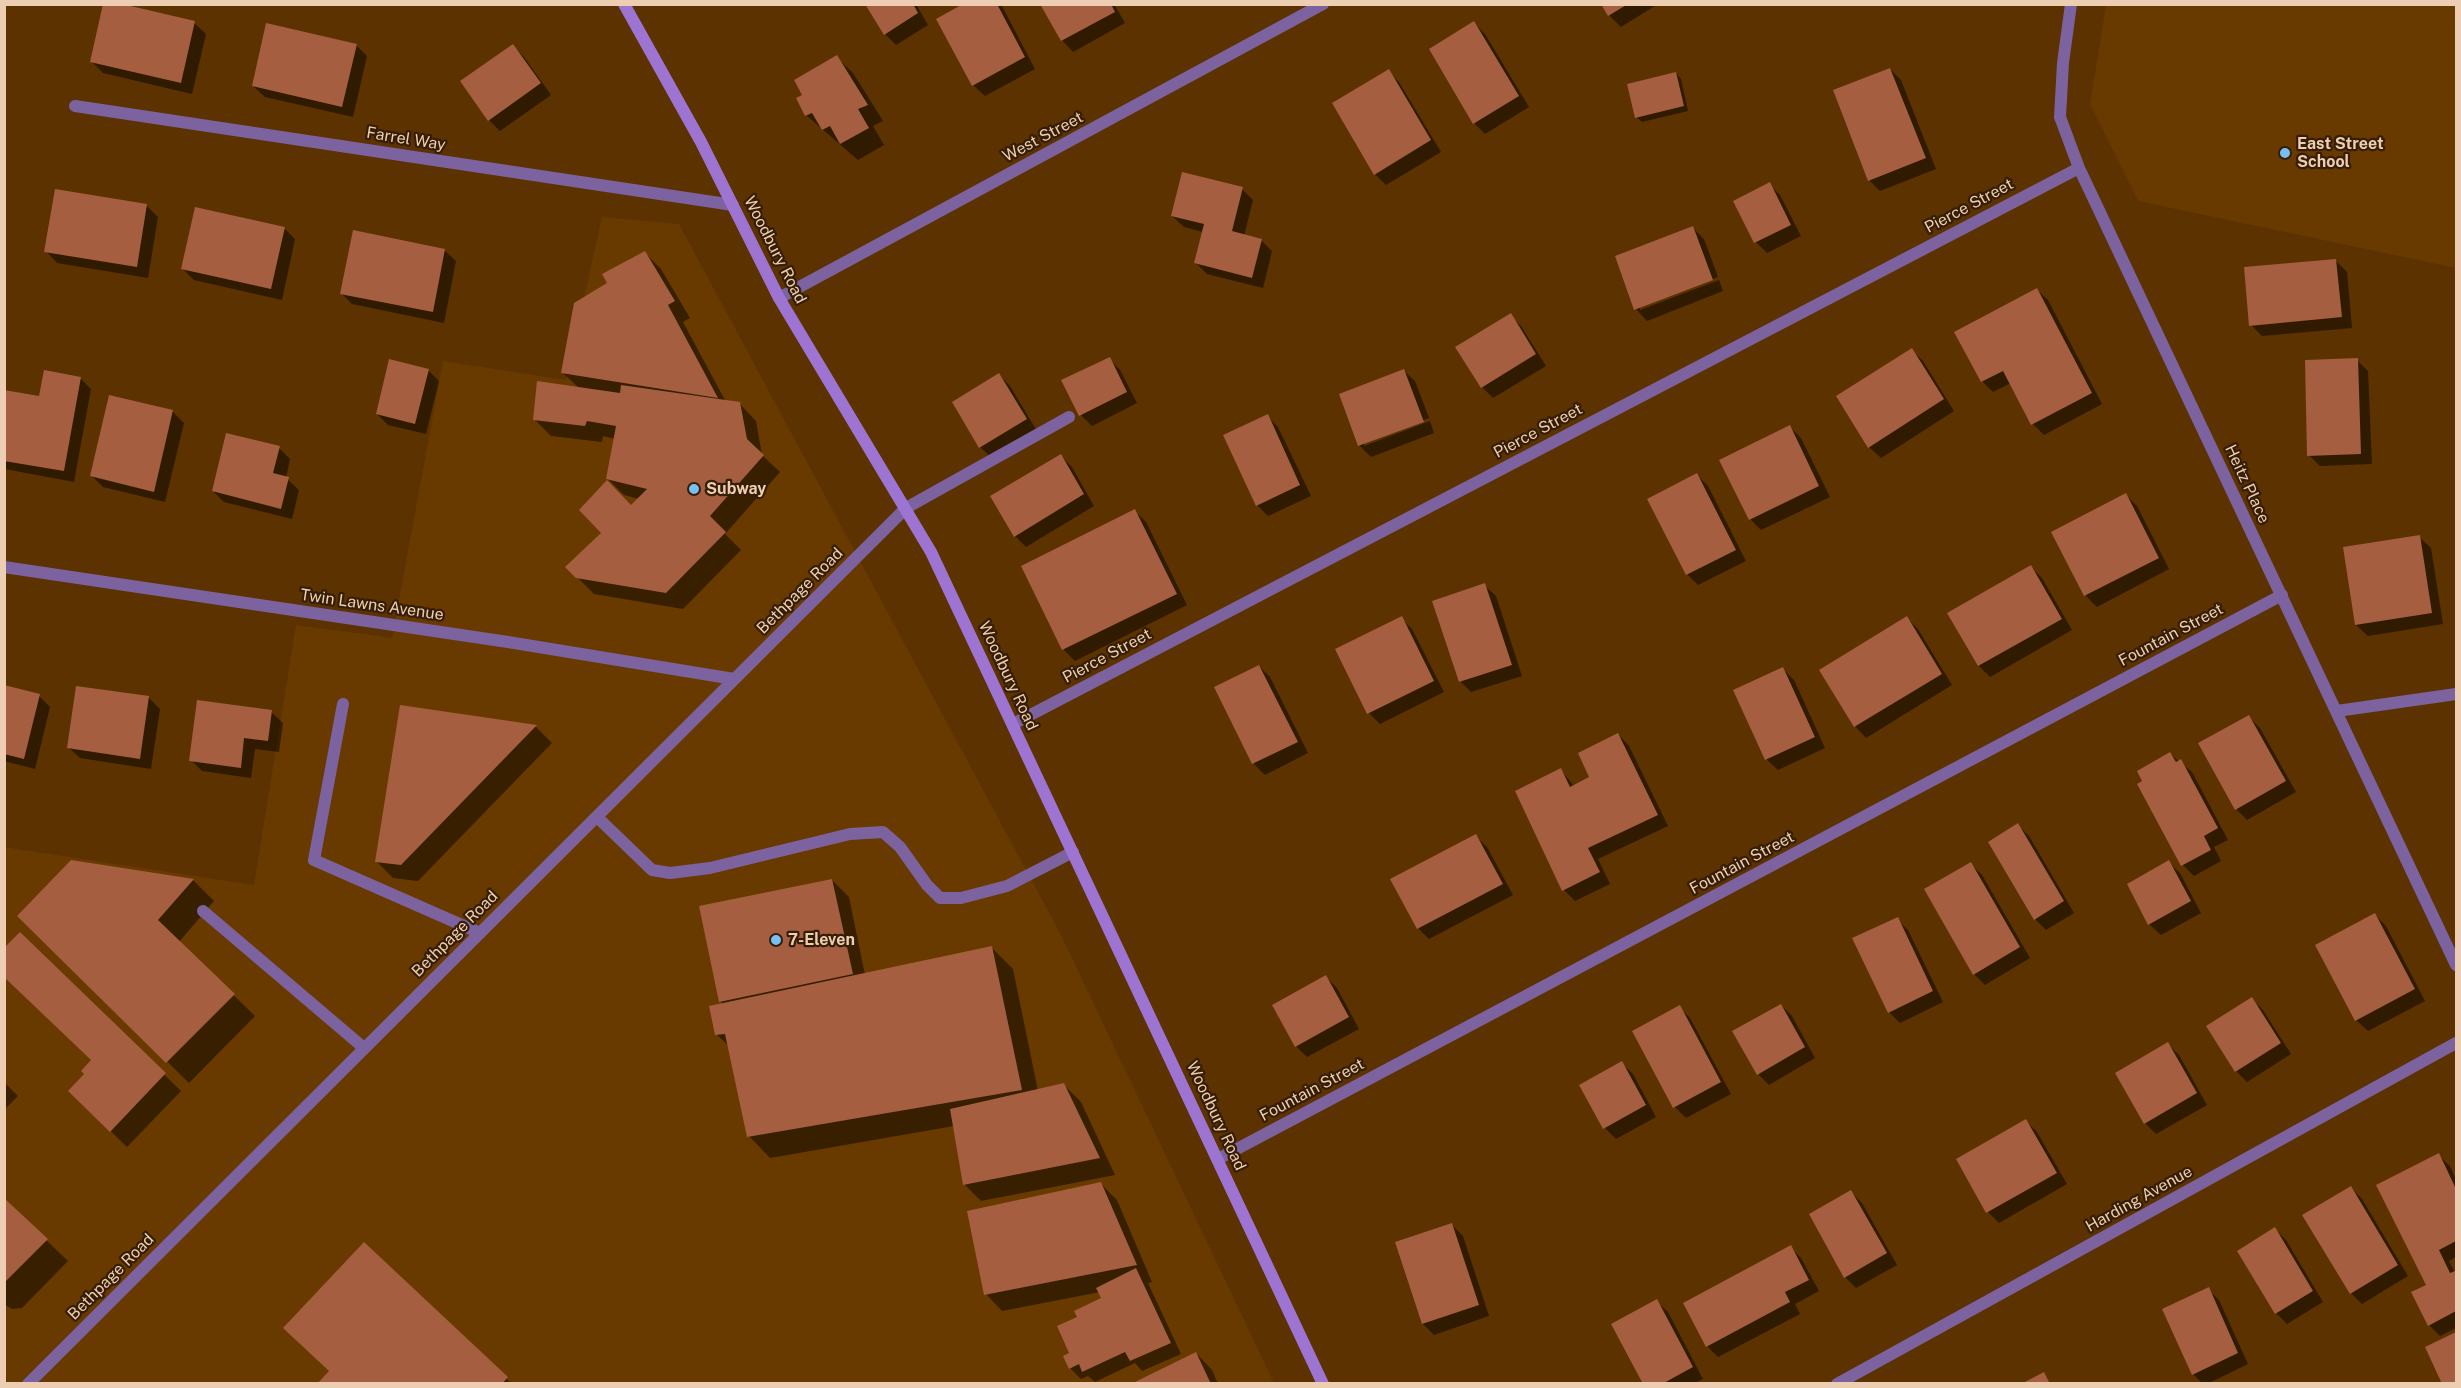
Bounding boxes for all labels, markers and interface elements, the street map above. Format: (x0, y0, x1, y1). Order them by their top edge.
street label: West Street (1000, 108, 1086, 166)
street label: Farrel Way (365, 123, 447, 155)
place label: East Street School (2297, 134, 2384, 172)
marker: East Street School (2278, 146, 2292, 160)
street label: Pierce Street (1921, 175, 2017, 237)
street label: Woodbury Road (740, 193, 810, 307)
street label: Pierce Street (1490, 400, 1586, 462)
street label: Heitz Place (2220, 442, 2274, 526)
place label: Subway (706, 479, 766, 499)
marker: Subway (687, 482, 701, 496)
street label: Bethpage Road (753, 544, 847, 638)
street label: Twin Lawns Avenue (299, 585, 445, 625)
street label: Fountain Street (2116, 599, 2226, 671)
street label: Woodbury Road (974, 618, 1042, 734)
street label: Pierce Street (1059, 625, 1155, 687)
street label: Fountain Street (1687, 827, 1797, 899)
street label: Bethpage Road (408, 887, 502, 981)
place label: 7-Eleven (788, 930, 855, 950)
marker: 7-Eleven (769, 933, 783, 947)
street label: Fountain Street (1257, 1054, 1367, 1126)
street label: Woodbury Road (1182, 1058, 1250, 1174)
street label: Harding Avenue (2082, 1162, 2196, 1236)
street label: Bethpage Road (64, 1230, 158, 1324)

